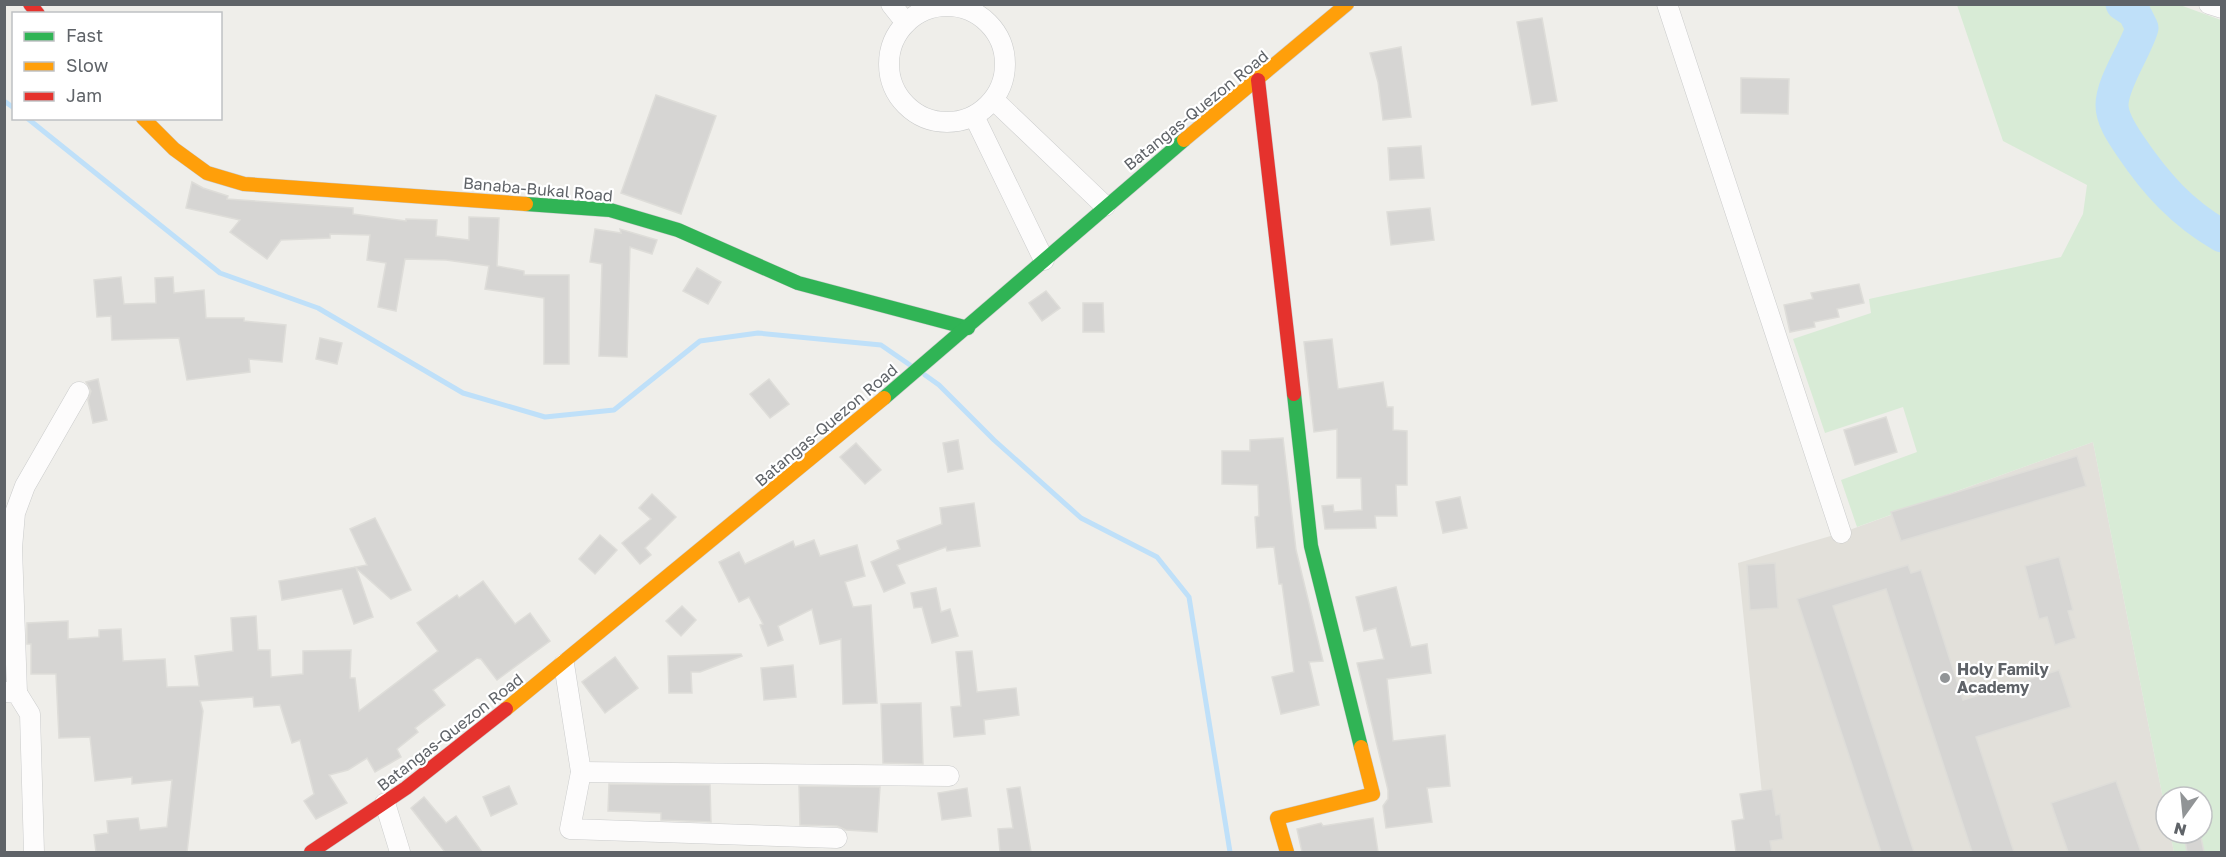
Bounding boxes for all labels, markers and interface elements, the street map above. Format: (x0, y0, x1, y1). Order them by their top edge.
legend (12, 12, 222, 120)
text: Fast (66, 24, 103, 46)
street label: Batangas-Quezon Road (1120, 46, 1272, 174)
text: Slow (66, 54, 109, 76)
text: Jam (66, 84, 102, 106)
street label: Banaba-Bukal Road (462, 172, 614, 206)
street label: Batangas-Quezon Road (751, 360, 901, 490)
place label: Holy Family Academy (1957, 659, 2049, 697)
street label: Batangas-Quezon Road (373, 669, 527, 795)
marker: Holy Family Academy (1938, 671, 1952, 685)
north arrow (2154, 785, 2214, 845)
text: N (2172, 818, 2189, 841)

